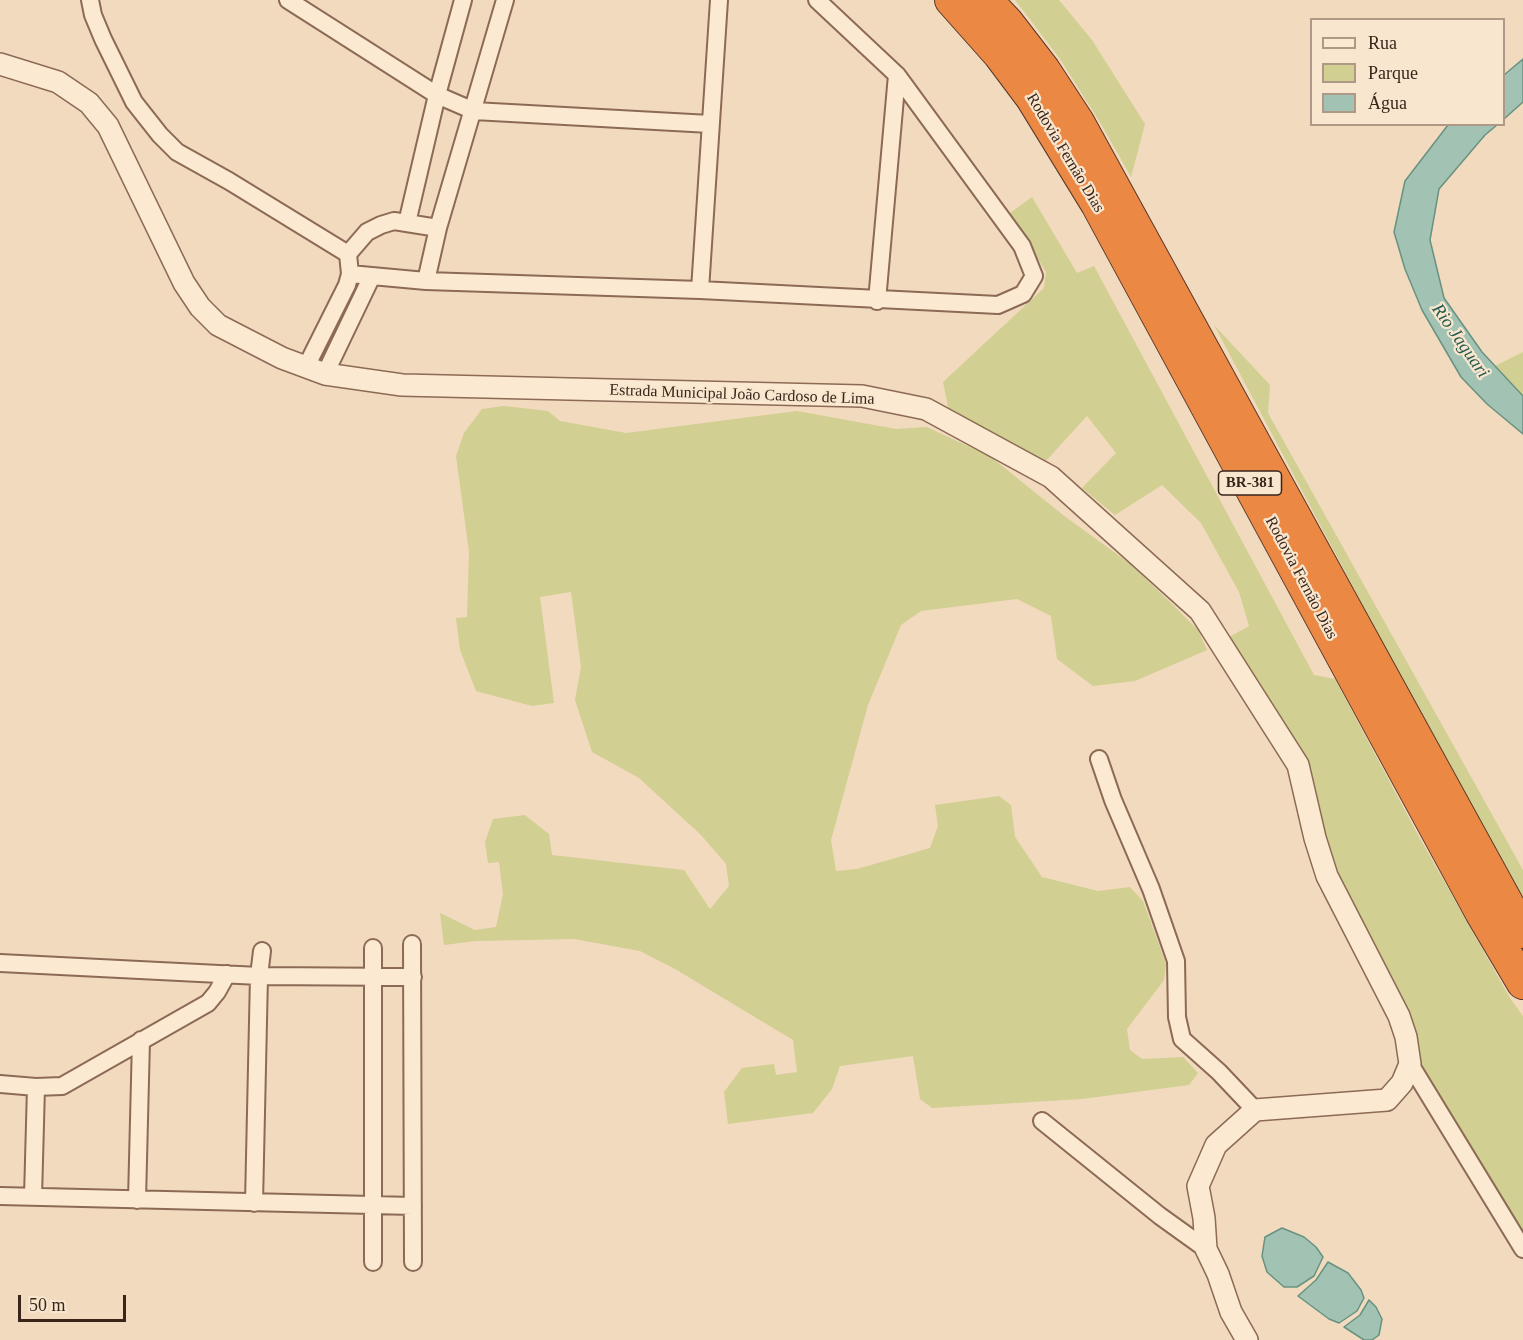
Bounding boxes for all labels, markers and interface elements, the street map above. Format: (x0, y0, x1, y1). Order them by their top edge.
legend (1310, 18, 1505, 126)
text: Rua (1368, 33, 1397, 53)
text: Parque (1368, 63, 1418, 83)
street label: Rodovia Fernão Dias (1022, 90, 1108, 216)
text: Água (1368, 93, 1407, 113)
water label: Rio Jaguari (1427, 300, 1493, 382)
street label: Estrada Municipal João Cardoso de Lima (609, 381, 875, 409)
road number: BR-381 (1218, 471, 1282, 495)
street label: Rodovia Fernão Dias (1261, 513, 1341, 643)
scale bar (21, 1283, 129, 1321)
text: 50 m (29, 1295, 66, 1315)

